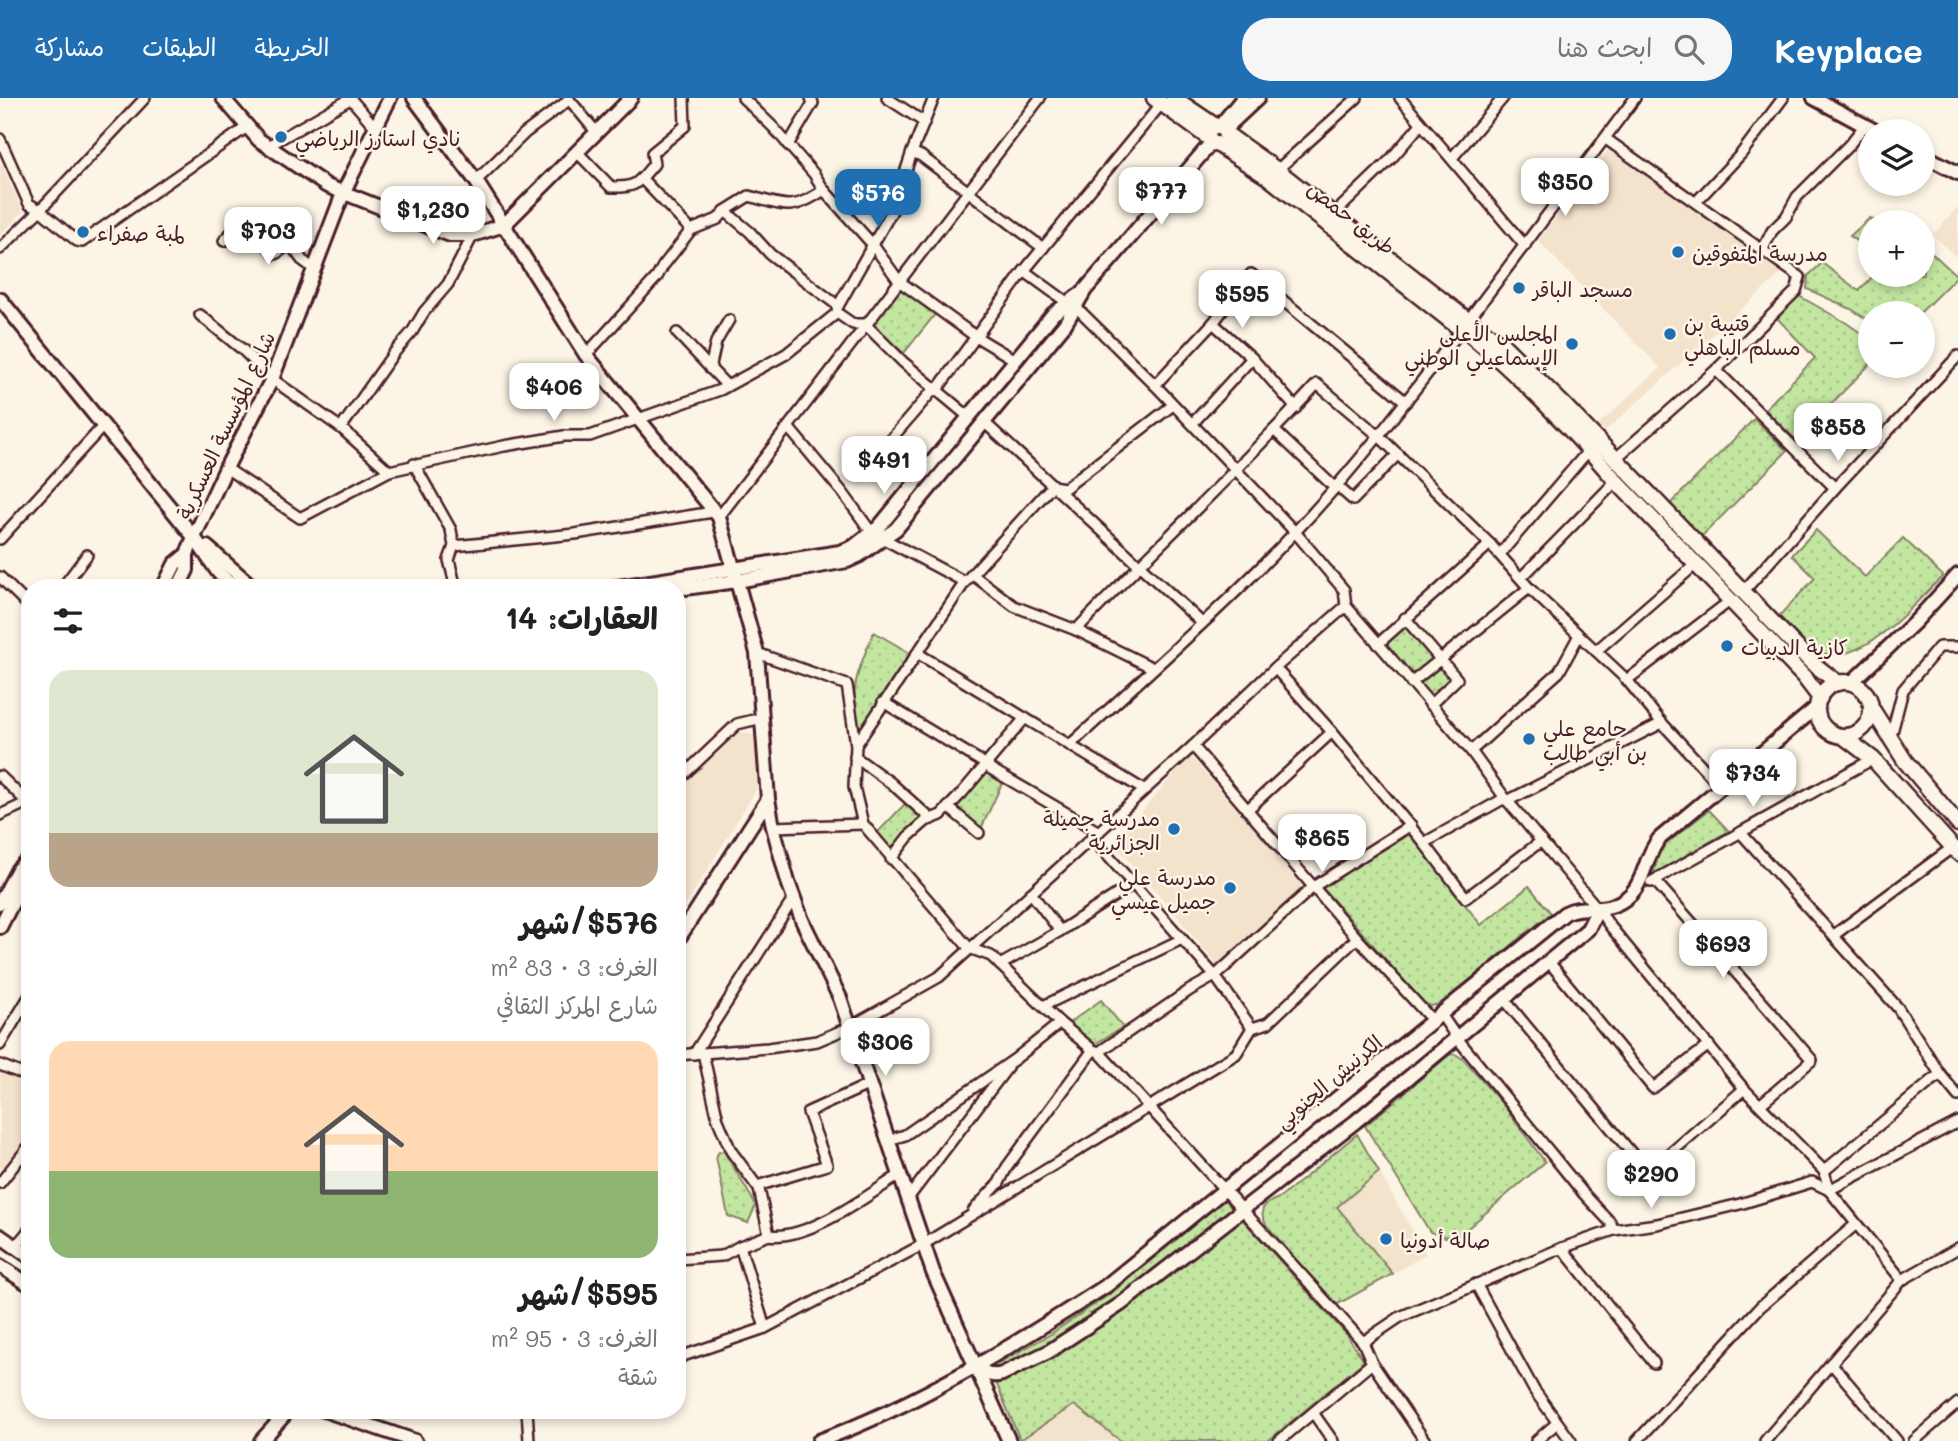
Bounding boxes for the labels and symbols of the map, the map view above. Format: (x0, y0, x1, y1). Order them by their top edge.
place label: نادي استارز الرياضي (295, 124, 460, 158)
marker: نادي استارز الرياضي (273, 129, 289, 145)
pin: $350 (1524, 158, 1606, 218)
pin: $777 (1120, 167, 1202, 227)
pin: $576 (837, 170, 919, 229)
street label: طريق حمص (1302, 174, 1402, 260)
pin: $1,230 (376, 186, 490, 246)
pin: $703 (227, 208, 309, 267)
place label: لمبة صفراء (97, 219, 185, 247)
marker: لمبة صفراء (75, 224, 91, 240)
place label: مدرسة المتفوقين (1692, 239, 1828, 267)
marker: مدرسة المتفوقين (1670, 244, 1686, 260)
pin: $595 (1201, 271, 1283, 330)
place label: مسجد الباقر (1531, 275, 1633, 303)
marker: مسجد الباقر (1511, 280, 1527, 296)
place label: قتيبة بن مسلم الباهلي (1684, 309, 1801, 367)
place label: المجلس الأعلى الإسماعيلي الوطني (1405, 319, 1558, 377)
marker: قتيبة بن مسلم الباهلي (1662, 326, 1678, 342)
street label: شارع المؤسسة العسكرية (170, 327, 283, 525)
marker: المجلس الأعلى الإسماعيلي الوطني (1564, 336, 1580, 352)
pin: $406 (513, 364, 595, 423)
pin: $858 (1797, 404, 1879, 463)
pin: $491 (843, 436, 925, 496)
place label: كازية الدبيات (1741, 633, 1848, 661)
marker: كازية الدبيات (1719, 638, 1735, 654)
place label: جامع علي بن أبي طالب (1543, 714, 1647, 772)
marker: جامع علي بن أبي طالب (1521, 731, 1537, 747)
pin: $734 (1712, 750, 1794, 809)
place label: مدرسة جميلة الجزائرية (1043, 804, 1160, 855)
pin: $865 (1281, 814, 1363, 874)
marker: مدرسة جميلة الجزائرية (1166, 821, 1182, 837)
place label: مدرسة علي جميل عيسي (1111, 863, 1216, 921)
marker: مدرسة علي جميل عيسي (1222, 880, 1238, 896)
pin: $693 (1682, 920, 1764, 980)
pin: $306 (844, 1018, 926, 1078)
street label: الكرنيش الجنوبي (1269, 1028, 1392, 1139)
pin: $290 (1610, 1150, 1692, 1210)
place label: صالة أدونيا (1400, 1226, 1491, 1253)
marker: صالة أدونيا (1378, 1231, 1394, 1247)

